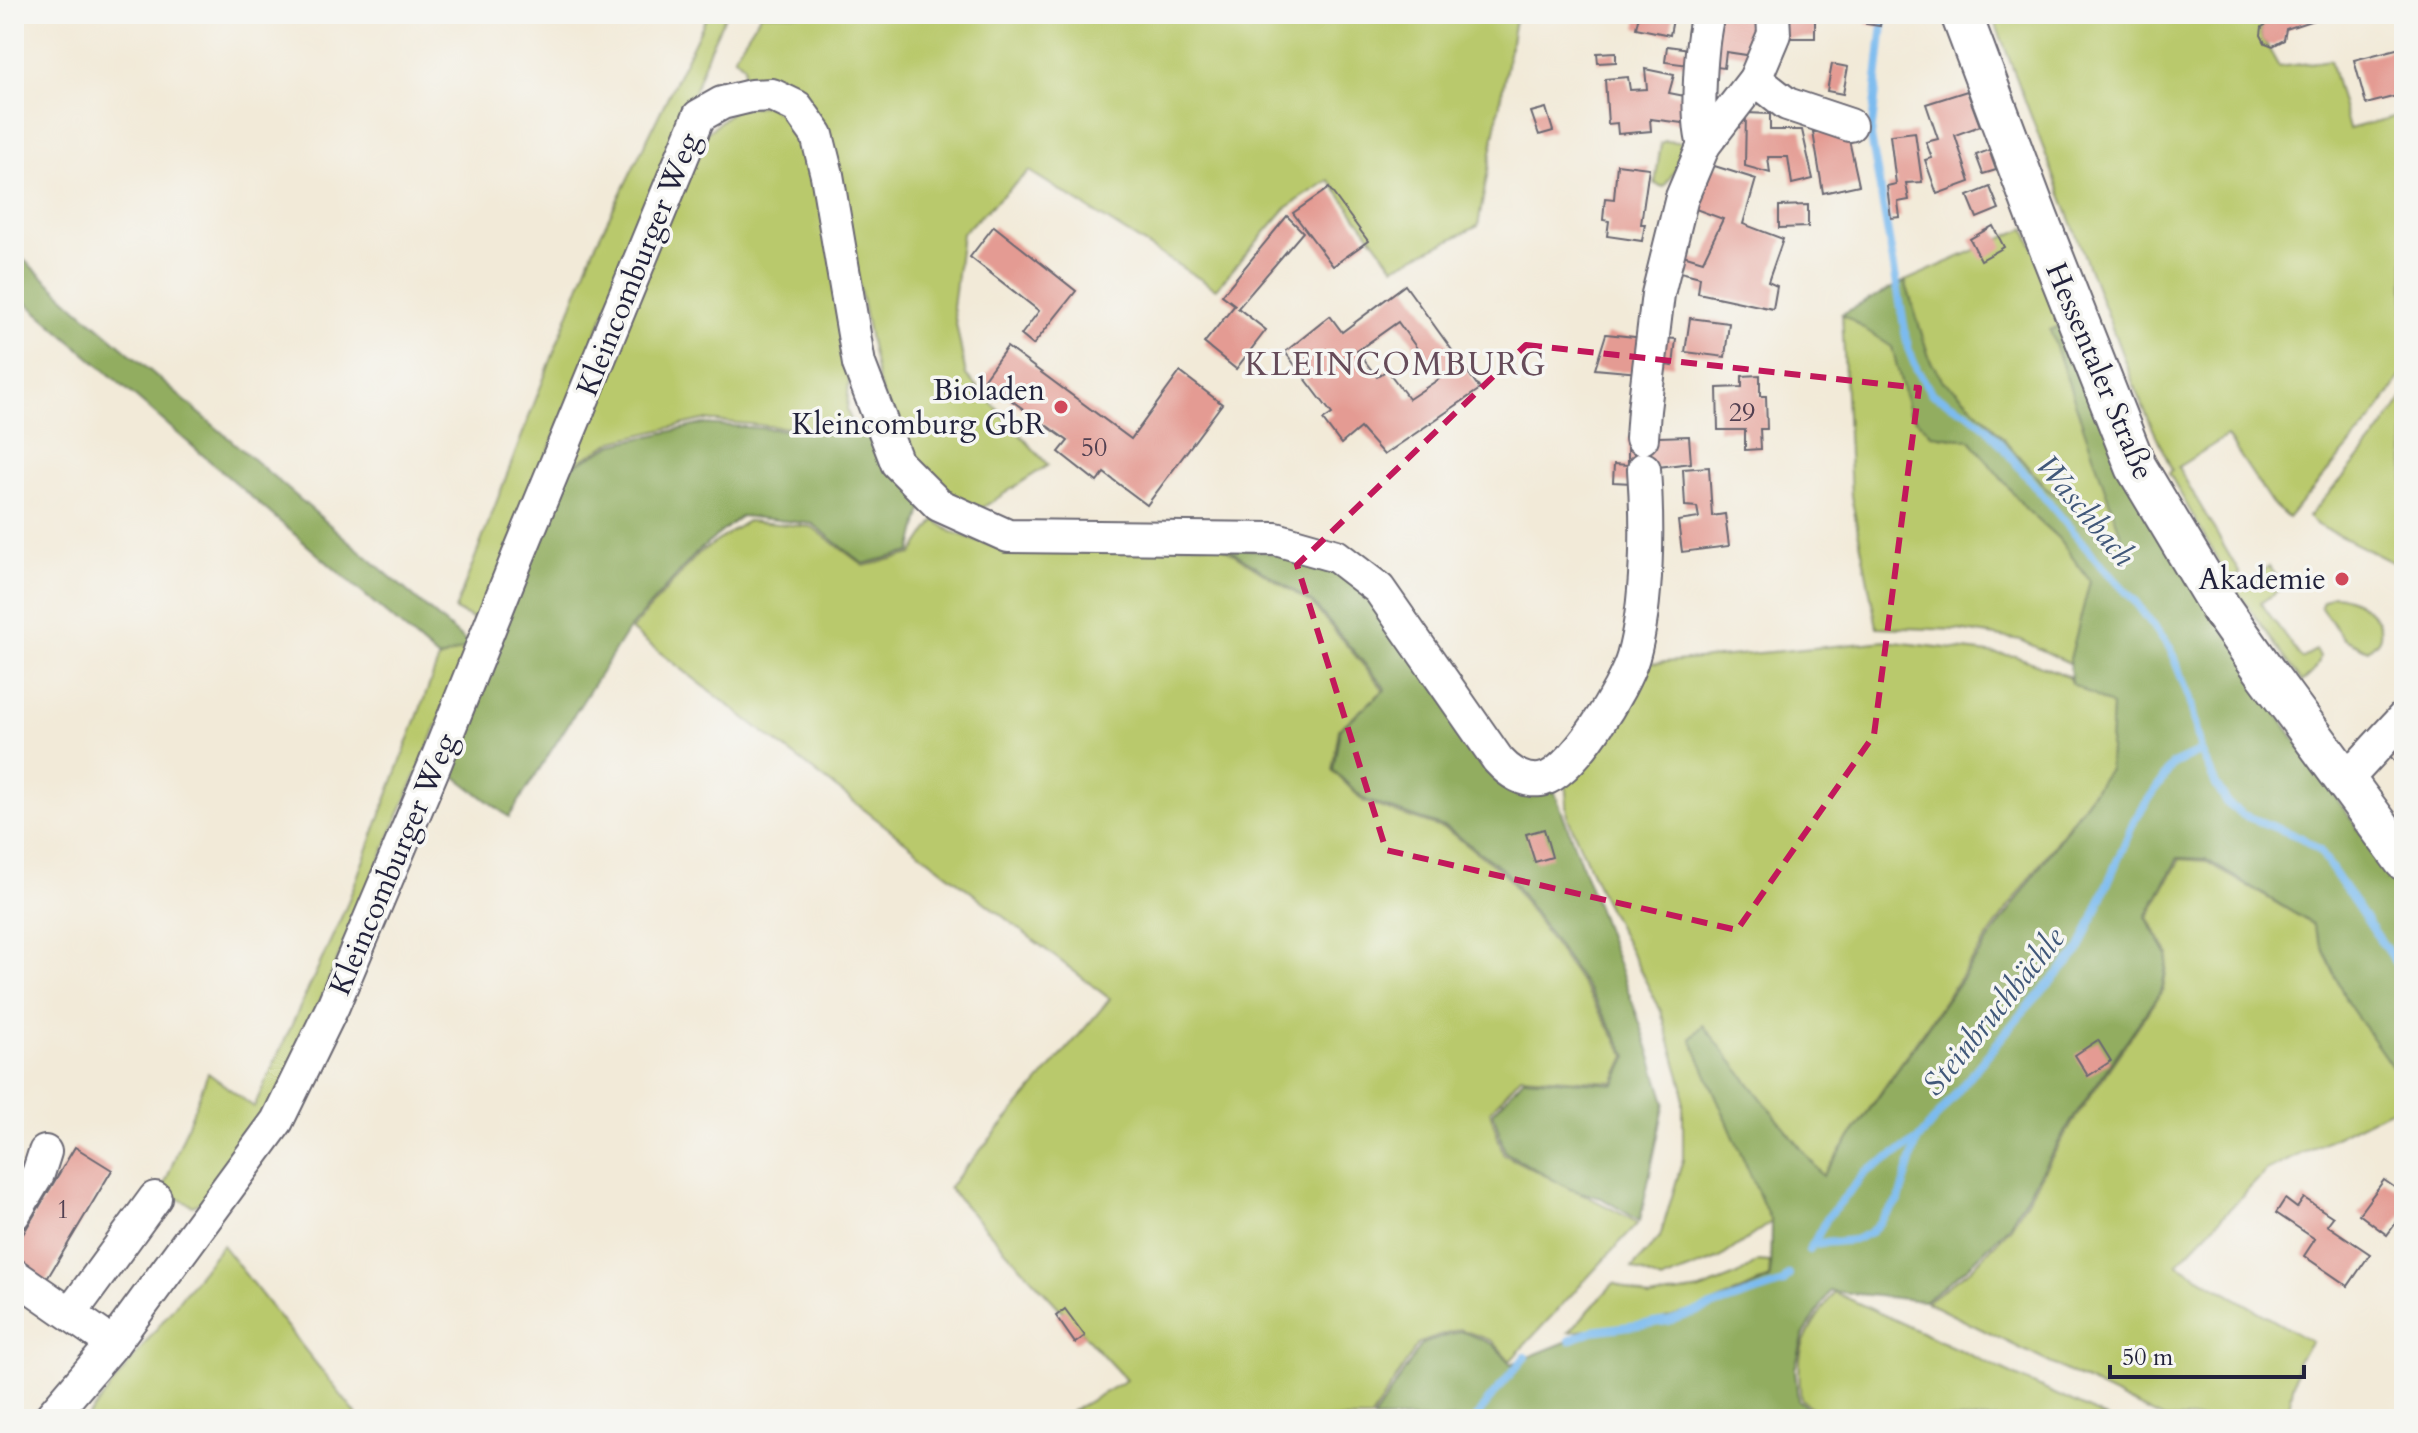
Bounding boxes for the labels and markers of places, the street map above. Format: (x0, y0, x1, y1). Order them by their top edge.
place label: Bioladen Kleincomburg GbR (792, 370, 1045, 445)
marker: Bioladen Kleincomburg GbR (1052, 398, 1070, 416)
place label: Akademie (2199, 559, 2326, 600)
marker: Akademie (2333, 570, 2351, 588)

